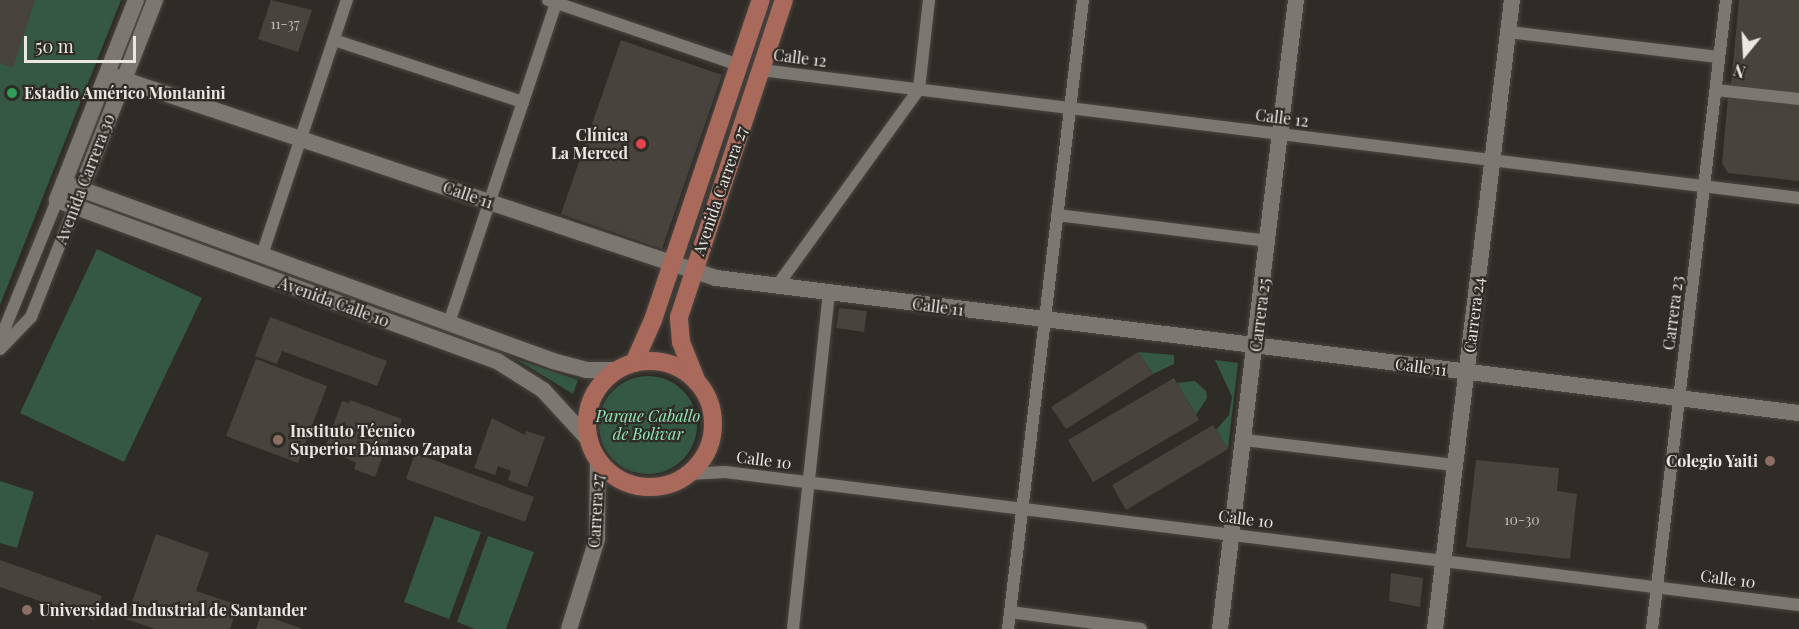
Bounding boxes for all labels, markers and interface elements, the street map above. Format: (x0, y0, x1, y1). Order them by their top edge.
house number: 11-37 (270, 16, 300, 32)
scale bar (27, 24, 140, 62)
north arrow (1715, 24, 1775, 84)
text: 50 m (35, 34, 74, 58)
street label: Calle 12 (772, 45, 828, 71)
text: N (1731, 60, 1748, 83)
place label: Estadio Américo Montanini (24, 83, 226, 103)
marker: Estadio Américo Montanini (5, 86, 19, 100)
street label: Calle 12 (1254, 105, 1310, 131)
street label: Avenida Carrera 30 (51, 111, 119, 247)
street label: Avenida Carrera 27 (689, 124, 751, 258)
place label: Clínica La Merced (551, 125, 628, 163)
marker: Clínica La Merced (632, 135, 650, 153)
street label: Calle 11 (440, 177, 496, 213)
street label: Avenida Calle 10 (276, 273, 392, 331)
street label: Carrera 23 (1659, 275, 1687, 351)
street label: Carrera 24 (1460, 276, 1488, 354)
street label: Carrera 25 (1246, 277, 1274, 353)
street label: Calle 11 (911, 294, 965, 320)
street label: Calle 11 (1394, 354, 1448, 380)
park label: Parque Caballo de Bolivar (596, 406, 700, 444)
place label: Instituto Técnico Superior Dámaso Zapata (290, 421, 473, 459)
marker: Instituto Técnico Superior Dámaso Zapata (271, 433, 285, 447)
street label: Calle 10 (735, 447, 793, 473)
place label: Colegio Yaiti (1666, 451, 1758, 471)
marker: Colegio Yaiti (1763, 454, 1777, 468)
street label: Carrera 27 (584, 473, 608, 549)
street label: Calle 10 (1217, 506, 1275, 532)
house number: 10-30 (1504, 512, 1540, 528)
street label: Calle 10 (1699, 566, 1757, 592)
place label: Universidad Industrial de Santander (39, 600, 307, 620)
marker: Universidad Industrial de Santander (20, 603, 34, 617)

